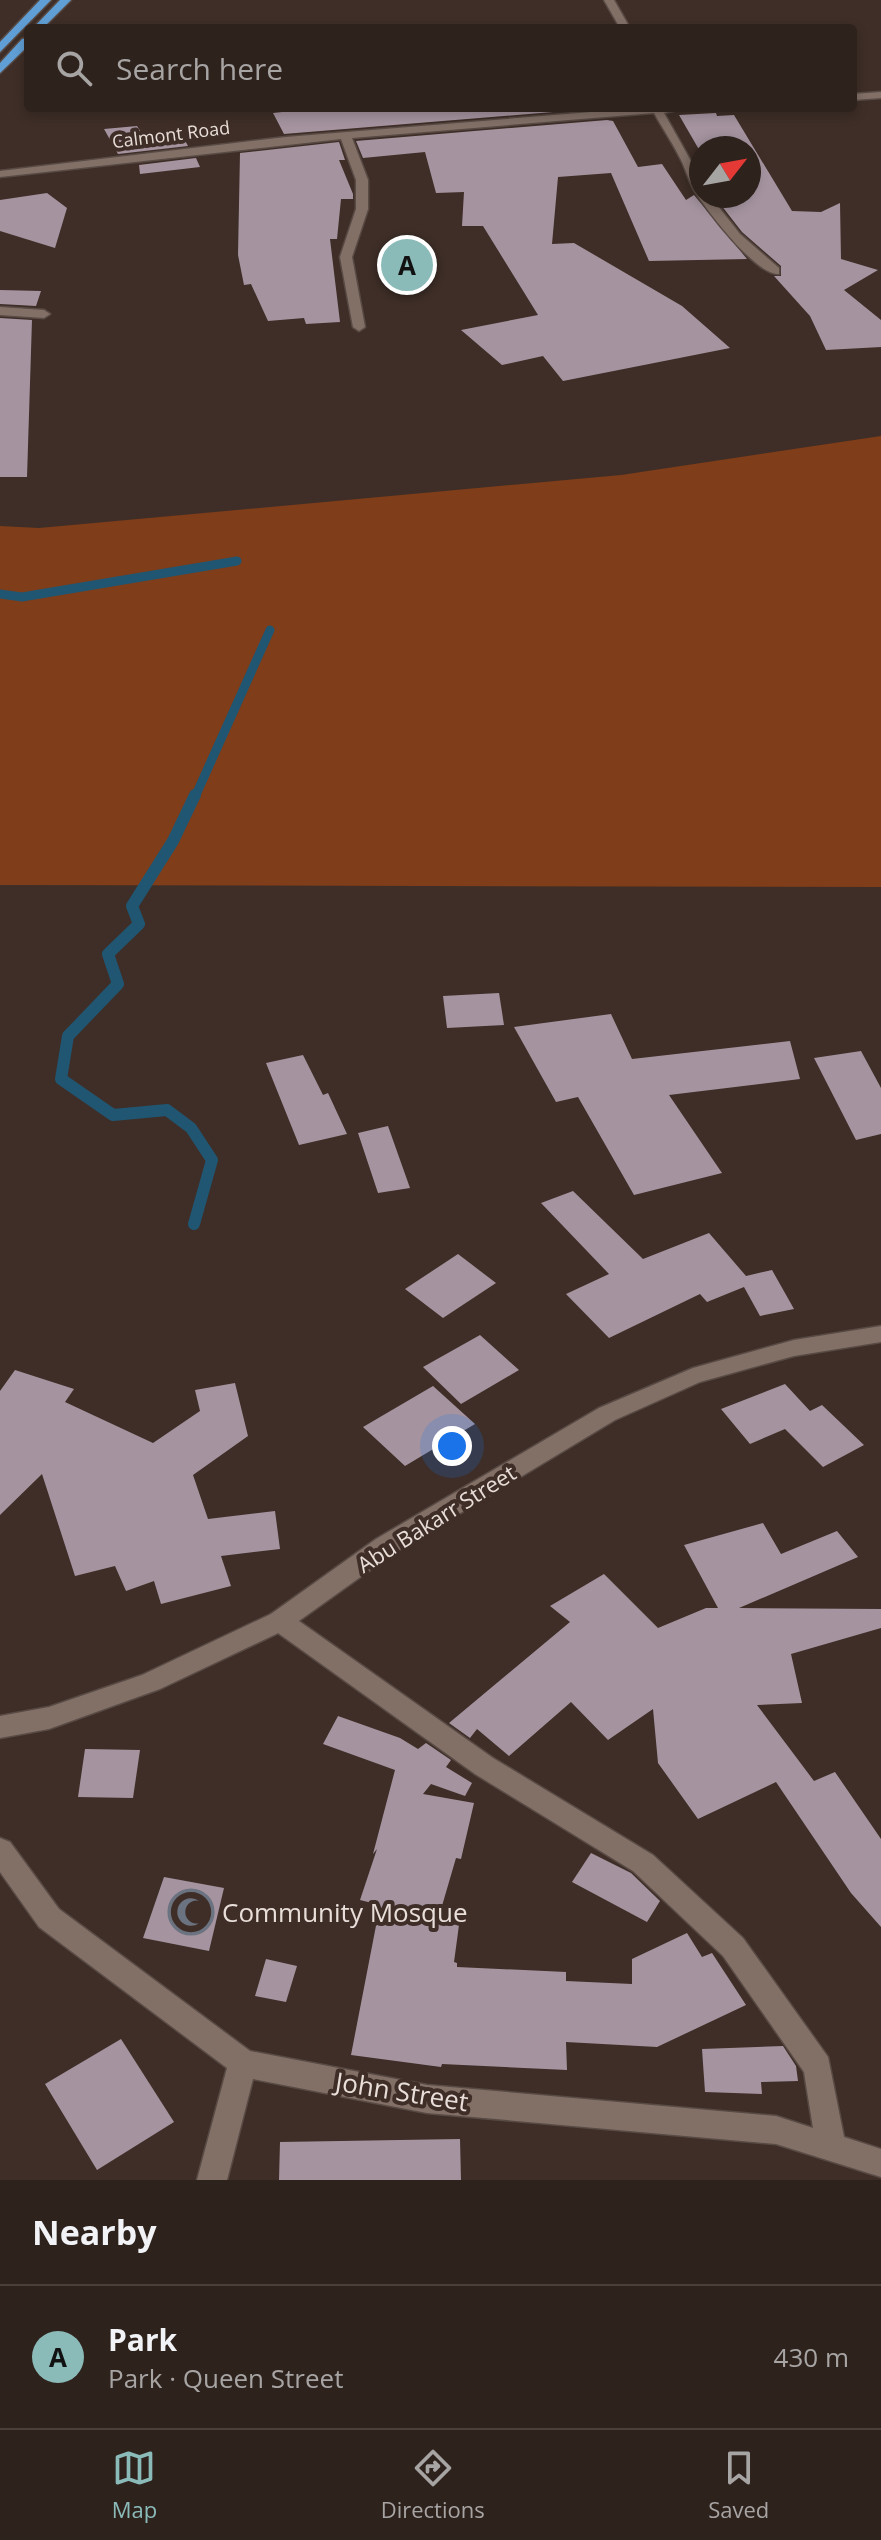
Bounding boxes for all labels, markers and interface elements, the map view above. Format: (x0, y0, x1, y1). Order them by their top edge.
search box (24, 24, 857, 112)
icon: search (52, 46, 96, 90)
text: Search here (116, 48, 283, 89)
street label: Calmont Road (111, 115, 231, 153)
north arrow (689, 136, 761, 208)
pin: A (381, 235, 433, 295)
your location (432, 1426, 472, 1466)
street label: Abu Bakarr Street (351, 1457, 521, 1579)
mosque icon: Community Mosque (167, 1888, 215, 1936)
place label: Community Mosque (222, 1894, 468, 1930)
street label: John Street (330, 2062, 471, 2119)
text: Nearby (32, 2209, 157, 2255)
text: Park (108, 2319, 177, 2360)
text: A (49, 2339, 67, 2375)
text: 430 m (774, 2339, 849, 2375)
text: Park · Queen Street (108, 2360, 343, 2396)
tab: Map (112, 2446, 157, 2524)
tab: Directions (381, 2446, 485, 2524)
tab: Saved (708, 2446, 769, 2524)

